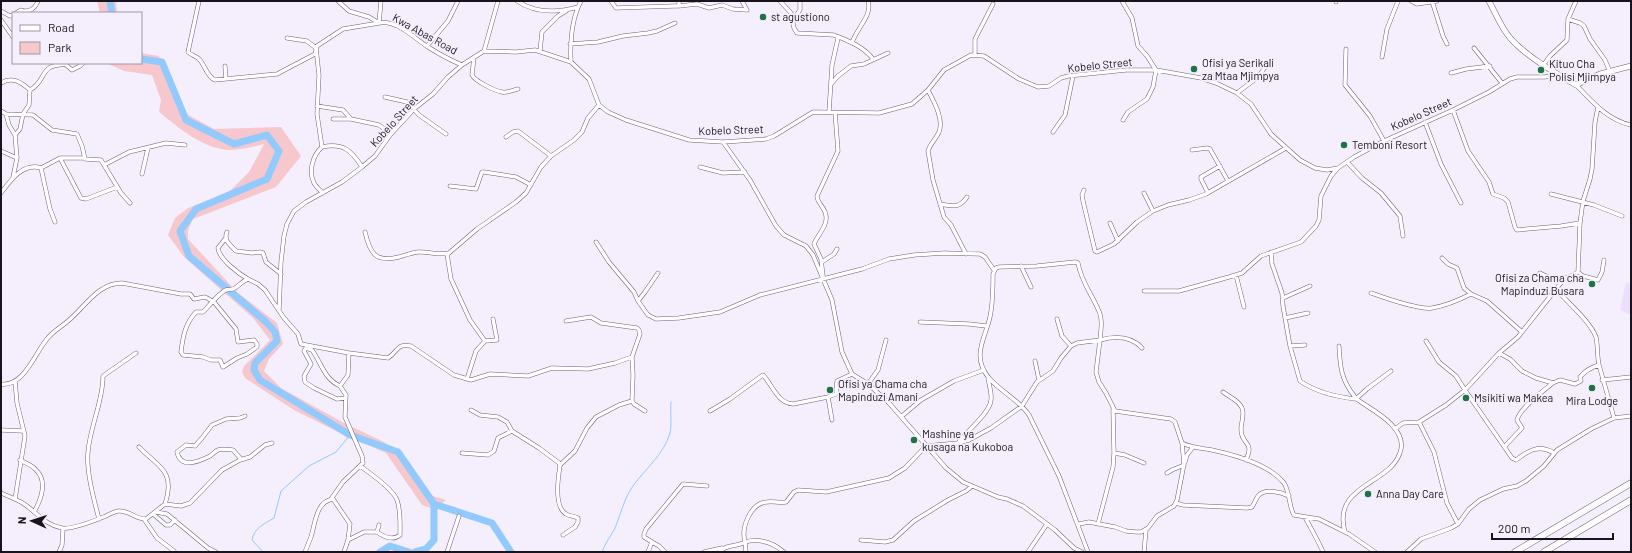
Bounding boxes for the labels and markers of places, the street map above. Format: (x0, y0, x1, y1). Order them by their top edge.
place label: st agustiono (771, 10, 830, 23)
marker: st agustiono (758, 12, 768, 22)
place label: Ofisi ya Serikali za Mtaa Mjimpya (1202, 56, 1279, 82)
place label: Kituo Cha Polisi Mjimpya (1549, 57, 1616, 83)
marker: Ofisi ya Serikali za Mtaa Mjimpya (1189, 64, 1199, 74)
marker: Kituo Cha Polisi Mjimpya (1536, 65, 1546, 75)
place label: Temboni Resort (1352, 138, 1427, 151)
marker: Temboni Resort (1339, 140, 1349, 150)
place label: Ofisi za Chama cha Mapinduzi Busara (1495, 271, 1584, 297)
marker: Ofisi za Chama cha Mapinduzi Busara (1587, 279, 1597, 289)
place label: Ofisi ya Chama cha Mapinduzi Amani (838, 377, 927, 403)
marker: Mira Lodge (1587, 383, 1597, 393)
marker: Ofisi ya Chama cha Mapinduzi Amani (825, 385, 835, 395)
place label: Msikiti wa Makea (1474, 391, 1553, 404)
marker: Msikiti wa Makea (1461, 393, 1471, 403)
place label: Mira Lodge (1566, 394, 1618, 407)
place label: Mashine ya kusaga na Kukoboa (922, 427, 1013, 453)
marker: Mashine ya kusaga na Kukoboa (909, 435, 919, 445)
place label: Anna Day Care (1376, 487, 1444, 500)
marker: Anna Day Care (1363, 489, 1373, 499)

